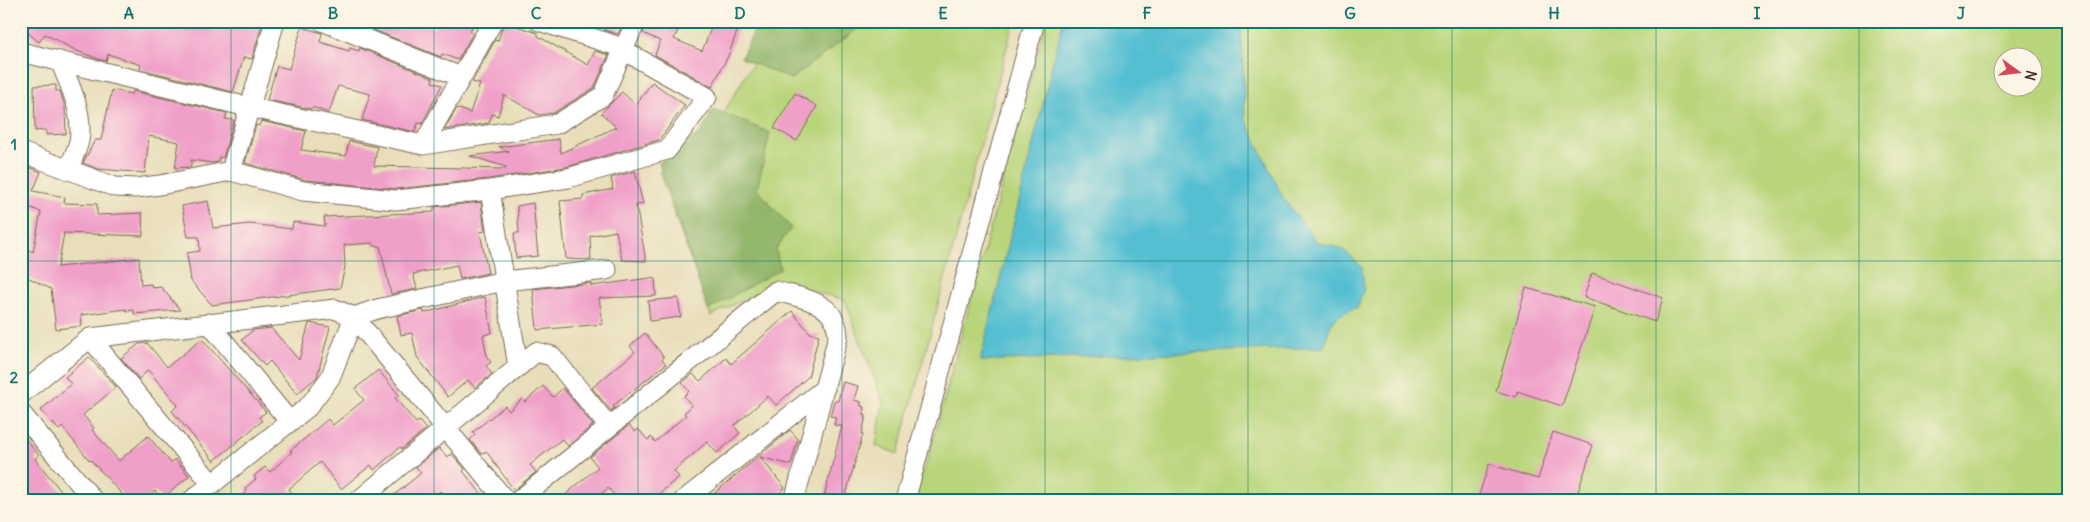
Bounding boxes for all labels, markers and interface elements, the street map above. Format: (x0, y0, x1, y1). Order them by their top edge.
text: A (124, 3, 134, 23)
text: B (328, 3, 339, 23)
text: C (531, 3, 542, 23)
text: D (734, 3, 746, 23)
text: E (938, 3, 948, 23)
text: F (1142, 3, 1152, 23)
text: G (1344, 3, 1356, 23)
text: H (1548, 3, 1560, 23)
text: I (1754, 3, 1761, 23)
text: J (1957, 3, 1966, 23)
north arrow (1992, 48, 2042, 98)
text: N (2021, 68, 2041, 82)
text: 1 (11, 134, 17, 154)
text: 2 (10, 367, 19, 387)

